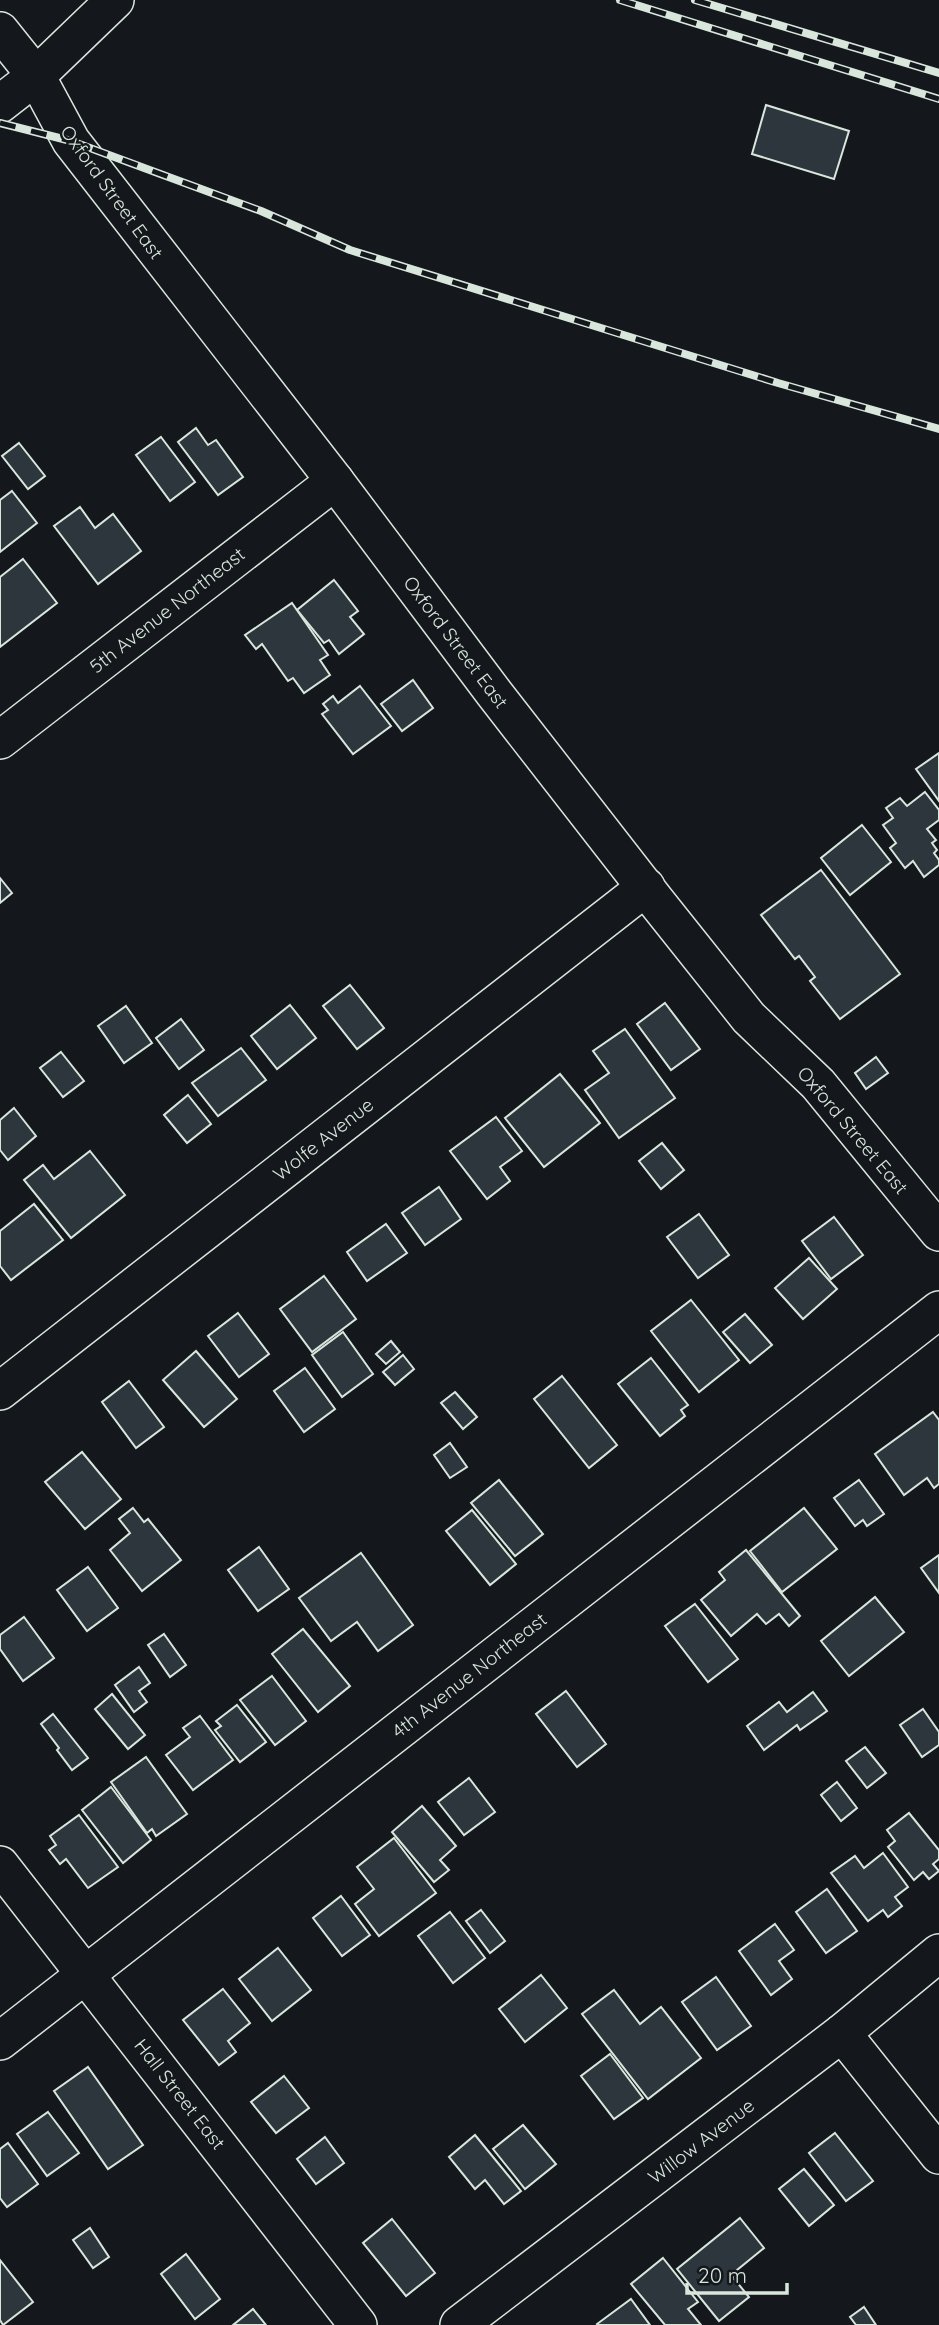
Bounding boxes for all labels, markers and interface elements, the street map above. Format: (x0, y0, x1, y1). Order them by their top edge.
street label: Oxford Street East (55, 120, 169, 264)
street label: 5th Avenue Northeast (85, 542, 249, 678)
street label: Oxford Street East (398, 571, 514, 713)
street label: Oxford Street East (793, 1061, 913, 1199)
street label: Wolfe Avenue (268, 1092, 378, 1186)
street label: 4th Avenue Northeast (387, 1607, 551, 1743)
street label: Hall Street East (129, 2034, 231, 2154)
street label: Willow Avenue (643, 2093, 759, 2189)
scale bar (687, 2252, 787, 2296)
text: 20 m (698, 2262, 747, 2288)

